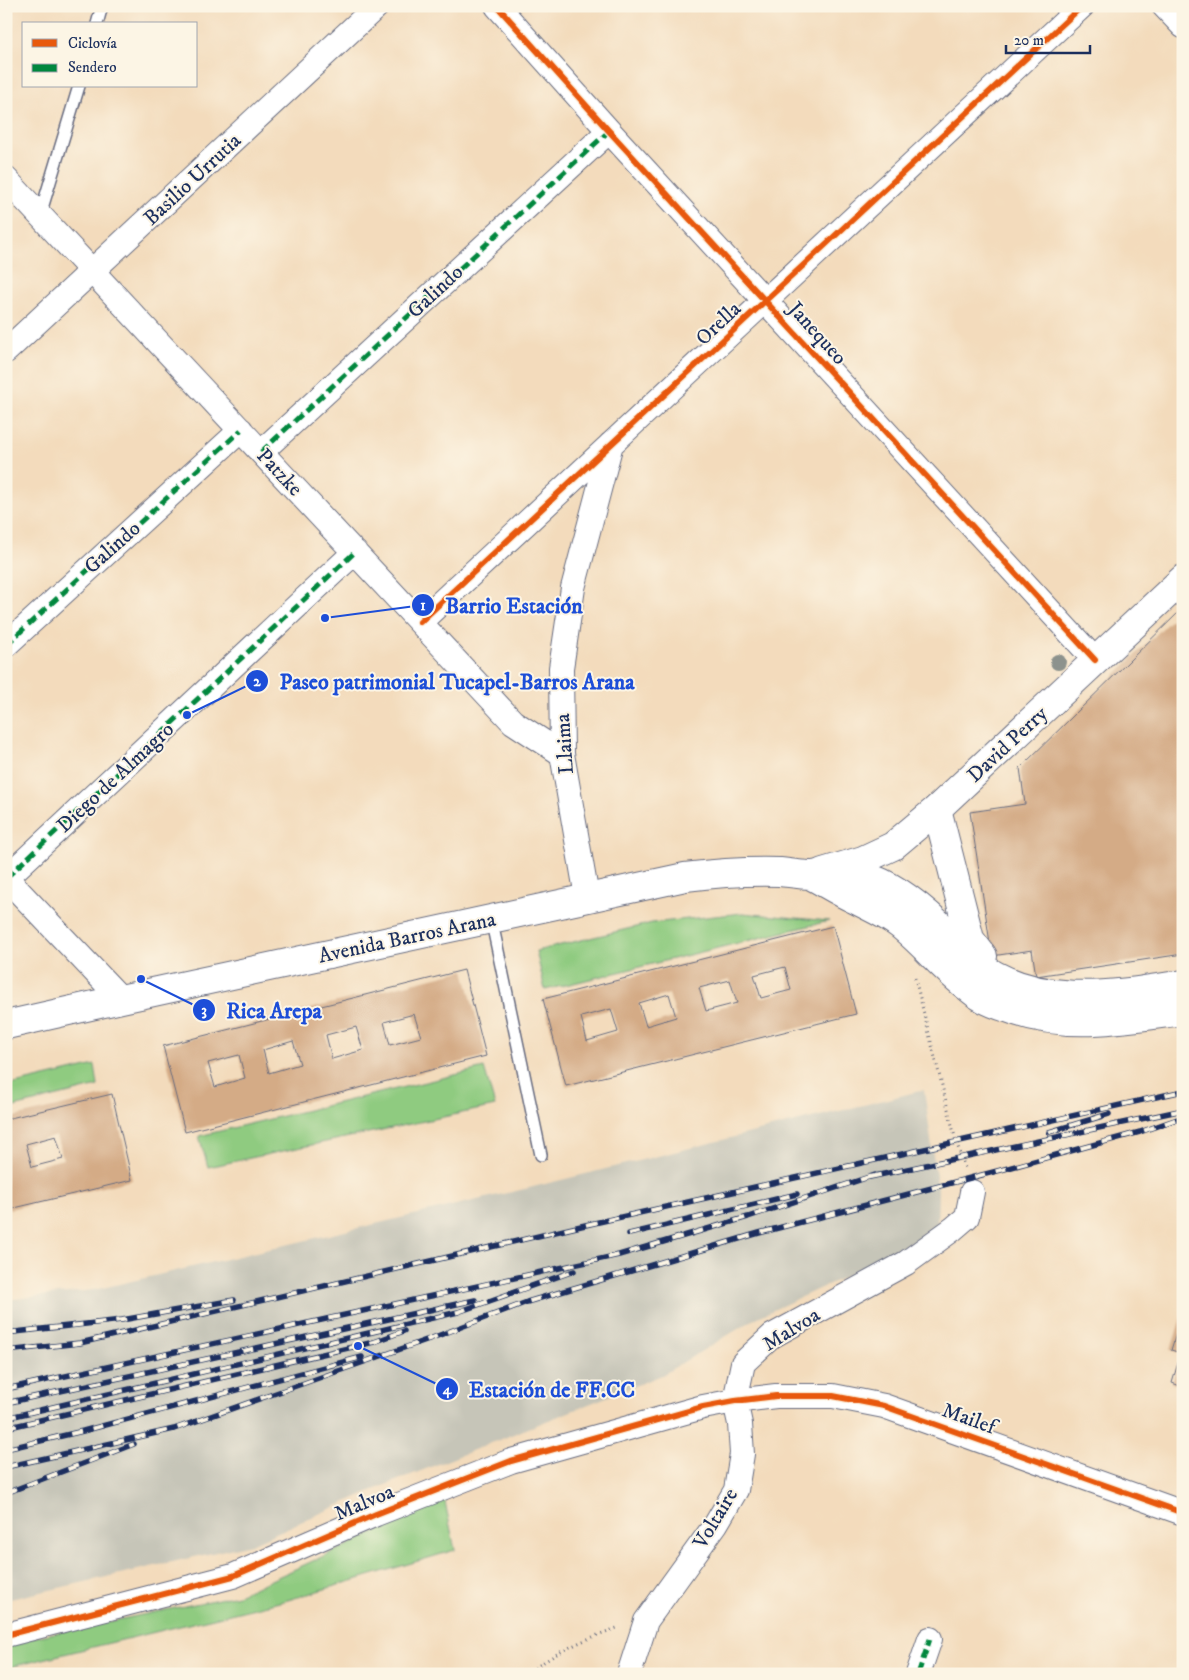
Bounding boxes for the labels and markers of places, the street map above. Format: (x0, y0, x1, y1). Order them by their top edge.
callout: Barrio Estación (411, 587, 593, 624)
callout: Paseo patrimonial Tucapel-Barros Arana (244, 663, 644, 700)
callout: Rica Arepa (191, 991, 332, 1028)
callout: Estación de FF.CC (434, 1371, 645, 1408)

